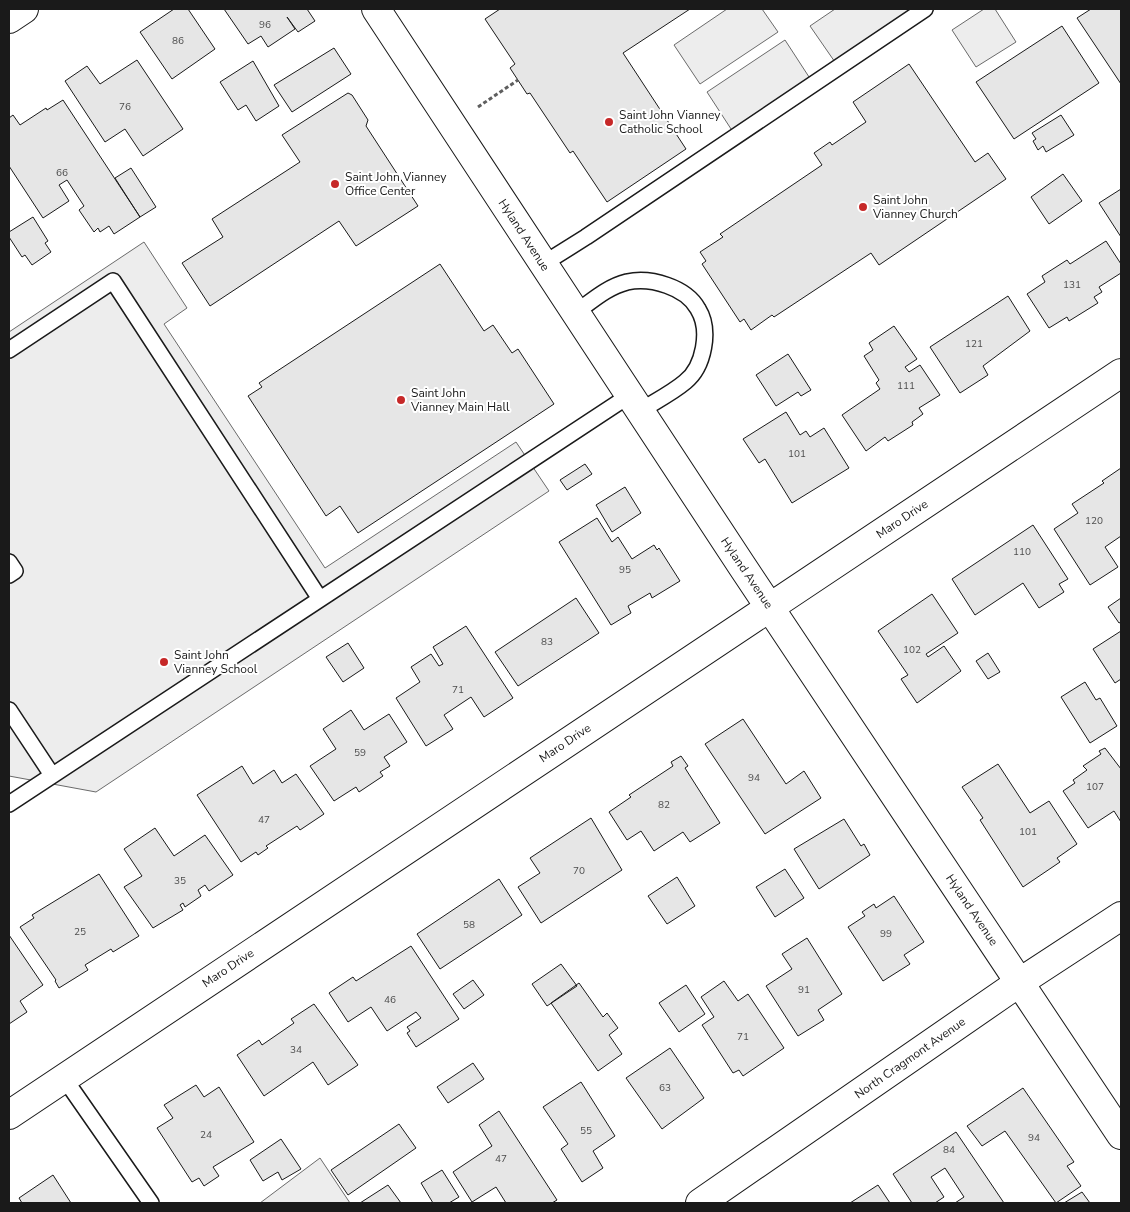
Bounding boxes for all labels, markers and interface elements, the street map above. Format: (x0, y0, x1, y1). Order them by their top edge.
house number: 96 (259, 18, 271, 32)
house number: 86 (172, 34, 184, 48)
house number: 76 (119, 100, 131, 114)
place label: Saint John Vianney Catholic School (619, 107, 721, 137)
marker: Saint John Vianney Catholic School (603, 116, 615, 128)
house number: 66 (56, 166, 68, 180)
place label: Saint John Vianney Office Center (345, 169, 447, 199)
marker: Saint John Vianney Office Center (329, 178, 341, 190)
place label: Saint John Vianney Church (872, 192, 958, 222)
street label: Hyland Avenue (495, 196, 553, 274)
marker: Saint John Vianney Church (857, 201, 869, 213)
house number: 131 (1063, 278, 1081, 292)
house number: 121 (965, 337, 983, 351)
house number: 111 (897, 379, 915, 393)
place label: Saint John Vianney Main Hall (410, 385, 510, 415)
marker: Saint John Vianney Main Hall (395, 394, 407, 406)
house number: 101 (788, 447, 806, 461)
street label: Maro Drive (873, 496, 931, 542)
house number: 120 (1085, 514, 1103, 528)
street label: Hyland Avenue (717, 534, 777, 612)
house number: 110 (1013, 545, 1031, 559)
house number: 95 (619, 563, 631, 577)
house number: 83 (541, 635, 553, 649)
house number: 102 (903, 643, 921, 657)
place label: Saint John Vianney School (173, 647, 258, 677)
marker: Saint John Vianney School (158, 656, 170, 668)
house number: 71 (452, 683, 464, 697)
street label: Maro Drive (536, 720, 594, 766)
house number: 59 (354, 746, 366, 760)
house number: 94 (748, 771, 760, 785)
house number: 107 (1086, 780, 1104, 794)
house number: 82 (658, 798, 670, 812)
house number: 47 (258, 813, 270, 827)
house number: 101 (1019, 825, 1037, 839)
house number: 70 (573, 864, 585, 878)
street label: Hyland Avenue (942, 871, 1002, 949)
house number: 35 (174, 874, 186, 888)
house number: 58 (463, 918, 475, 932)
house number: 25 (74, 925, 86, 939)
house number: 99 (880, 927, 892, 941)
street label: Maro Drive (199, 945, 257, 991)
house number: 91 (798, 983, 810, 997)
house number: 46 (384, 993, 396, 1007)
street label: North Cragmont Avenue (851, 1014, 969, 1102)
house number: 71 (737, 1030, 749, 1044)
house number: 34 (290, 1043, 302, 1057)
house number: 63 (659, 1081, 671, 1095)
house number: 55 (580, 1124, 592, 1138)
house number: 24 (200, 1128, 212, 1142)
house number: 94 (1028, 1131, 1040, 1145)
house number: 84 (943, 1143, 955, 1157)
house number: 47 (495, 1152, 507, 1166)

